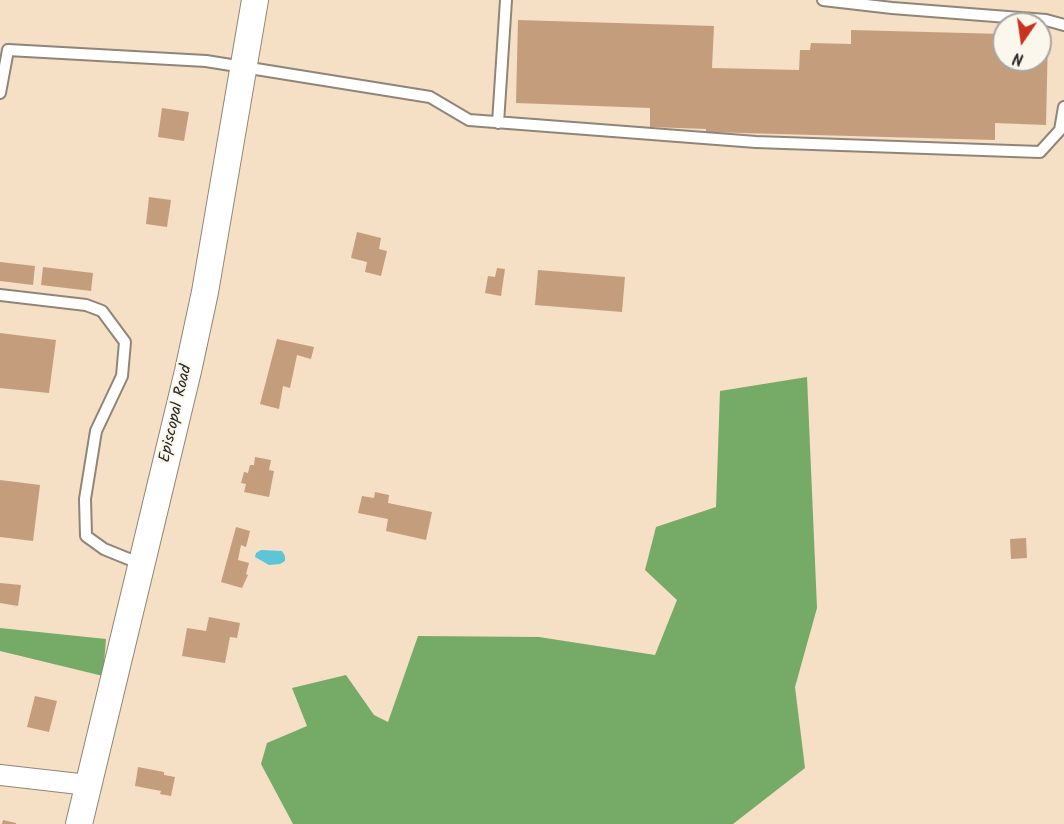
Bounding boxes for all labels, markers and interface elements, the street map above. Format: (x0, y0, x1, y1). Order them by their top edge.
north arrow (992, 12, 1052, 72)
text: N (1011, 45, 1026, 71)
street label: Episcopal Road (156, 363, 198, 465)

